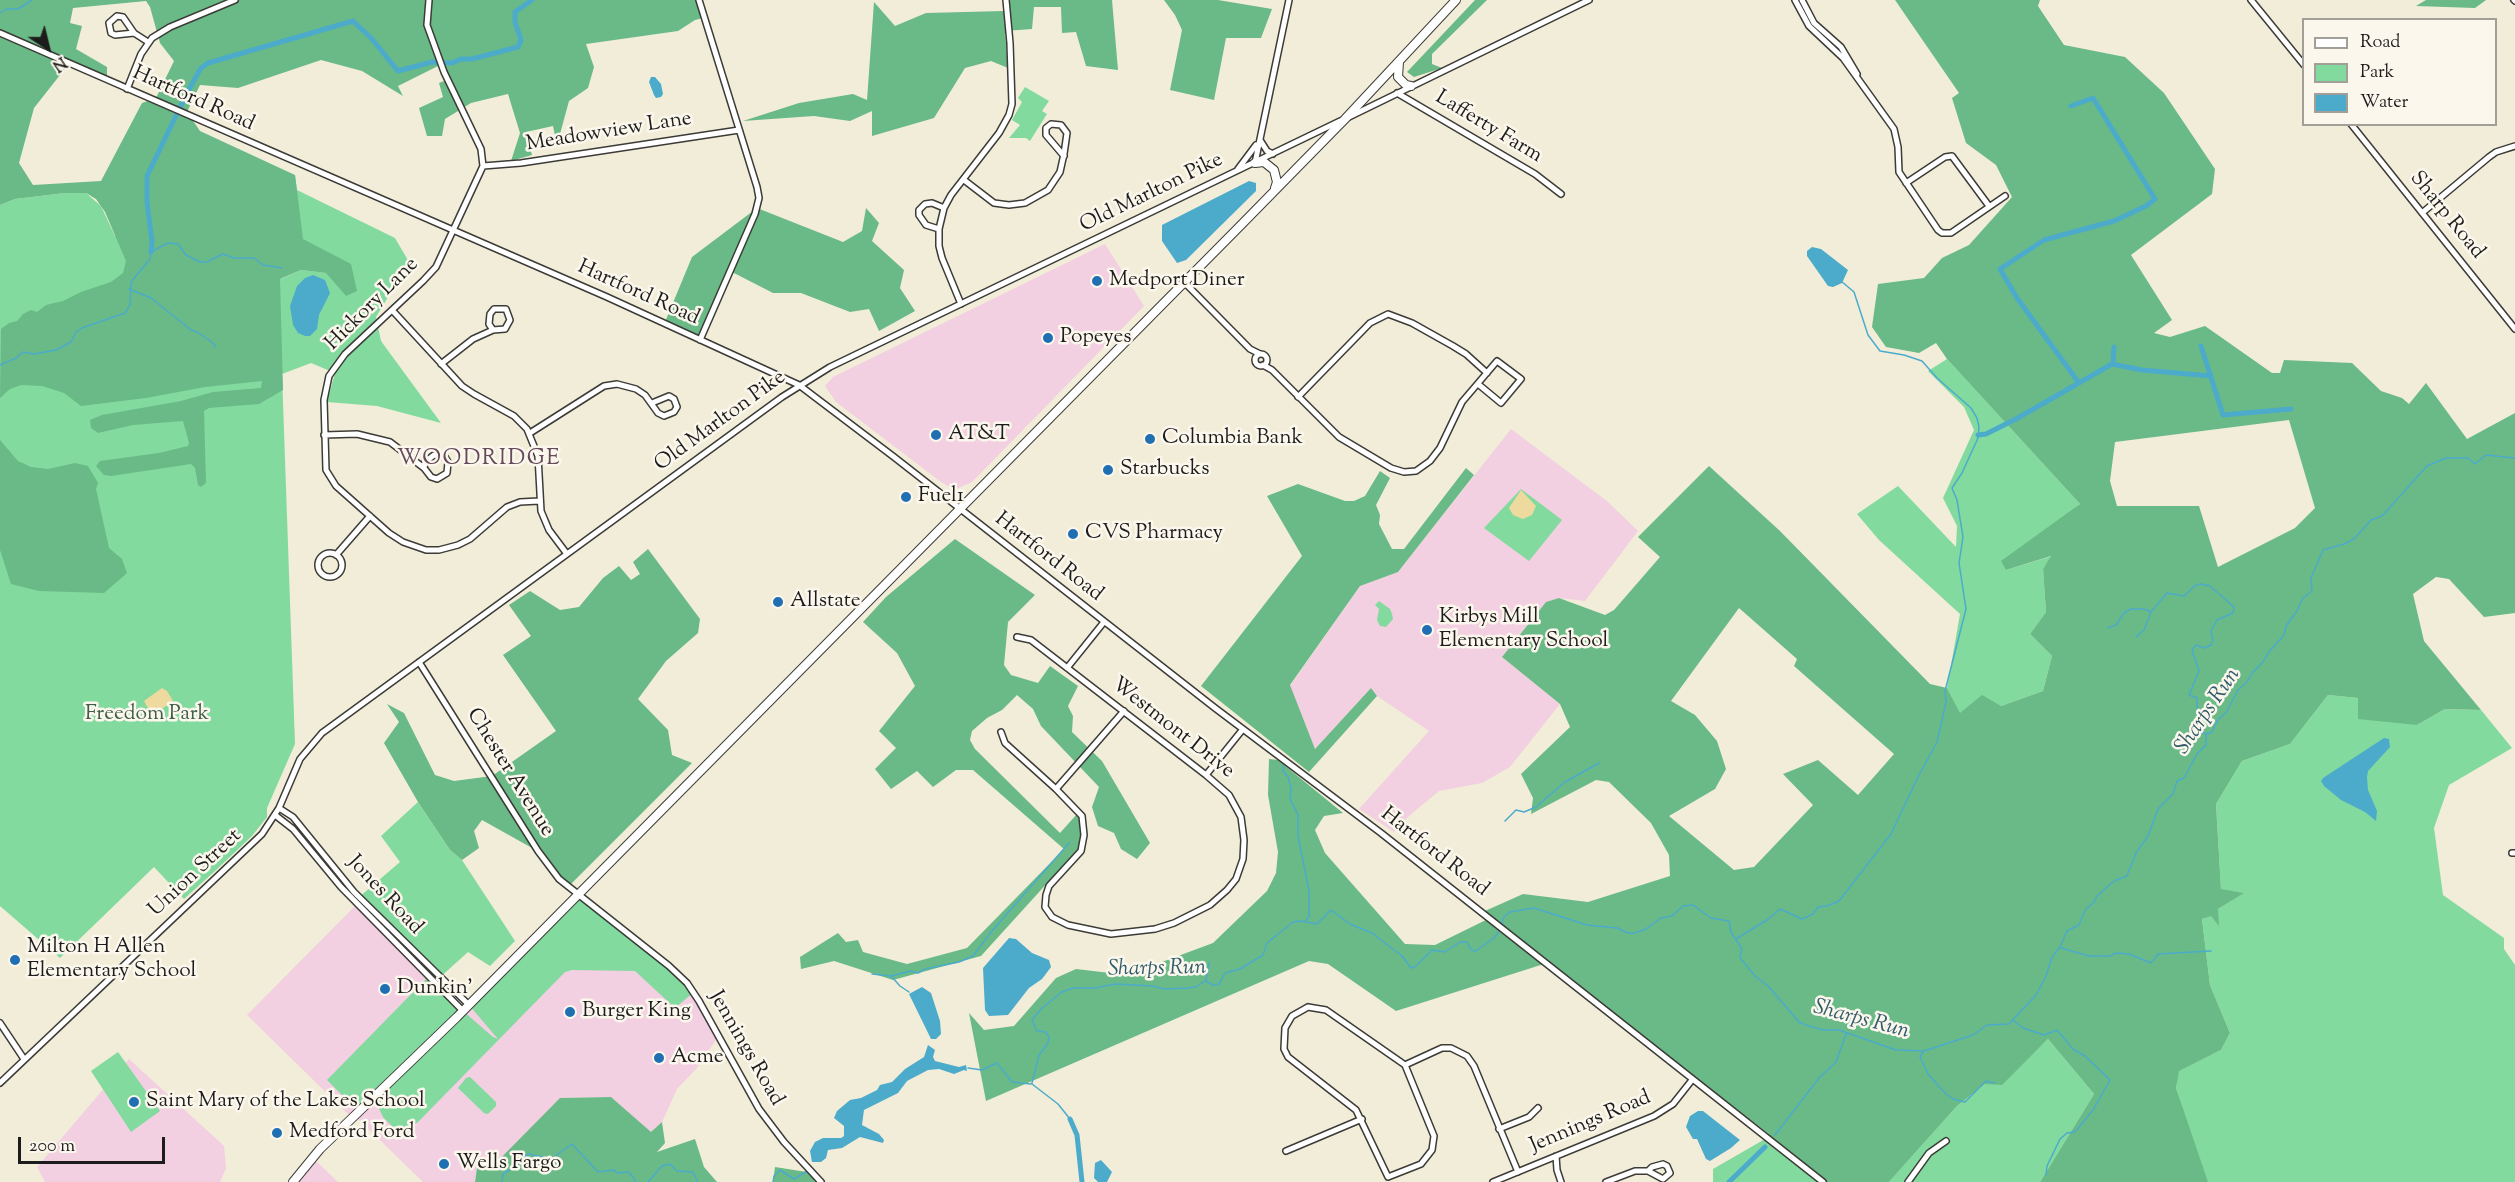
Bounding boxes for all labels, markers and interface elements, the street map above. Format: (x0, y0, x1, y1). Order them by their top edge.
north arrow (18, 18, 78, 78)
legend (2302, 18, 2497, 126)
text: Road (2360, 30, 2400, 56)
text: N (47, 50, 70, 76)
text: Park (2360, 60, 2394, 86)
street label: Hartford Road (128, 62, 258, 138)
street label: Lafferty Farm (1430, 86, 1546, 170)
text: Water (2360, 90, 2408, 116)
street label: Meadowview Lane (524, 107, 694, 159)
street label: Old Marlton Pike (1076, 149, 1228, 239)
street label: Sharp Road (2403, 167, 2489, 265)
street label: Hickory Lane (321, 253, 425, 357)
street label: Hartford Road (573, 256, 703, 332)
place label: Medport Diner (1109, 268, 1245, 294)
marker: Medport Diner (1090, 274, 1104, 288)
place label: Popeyes (1060, 325, 1131, 351)
marker: Popeyes (1041, 331, 1055, 345)
street label: Old Marlton Pike (651, 366, 791, 478)
place label: AT&T (948, 422, 1010, 448)
place label: Columbia Bank (1162, 426, 1303, 452)
marker: AT&T (929, 428, 943, 442)
marker: Columbia Bank (1143, 432, 1157, 446)
district label: WOODRIDGE (397, 447, 561, 473)
place label: Starbucks (1120, 457, 1209, 483)
marker: Starbucks (1101, 463, 1115, 477)
place label: Fuel1 (918, 484, 964, 510)
marker: Fuel1 (899, 490, 913, 504)
street label: Hartford Road (989, 508, 1107, 608)
place label: CVS Pharmacy (1085, 521, 1223, 547)
marker: CVS Pharmacy (1066, 527, 1080, 541)
place label: Allstate (790, 589, 861, 615)
marker: Allstate (771, 595, 785, 609)
place label: Kirbys Mill Elementary School (1439, 605, 1608, 655)
marker: Kirbys Mill Elementary School (1420, 623, 1434, 637)
water label: Sharps Run (2171, 664, 2247, 760)
street label: Westmont Drive (1105, 673, 1239, 785)
park label: Freedom Park (85, 702, 209, 728)
street label: Chester Avenue (459, 704, 559, 842)
street label: Hartford Road (1375, 803, 1493, 903)
street label: Union Street (144, 825, 248, 923)
street label: Jones Road (341, 851, 427, 941)
place label: Milton H Allen Elementary School (27, 935, 196, 985)
marker: Milton H Allen Elementary School (8, 953, 22, 967)
water label: Sharps Run (1108, 956, 1206, 984)
place label: Dunkin' (397, 976, 473, 1002)
marker: Dunkin' (378, 982, 392, 996)
street label: Jennings Road (702, 987, 788, 1111)
water label: Sharps Run (1810, 996, 1912, 1046)
place label: Burger King (582, 999, 691, 1025)
marker: Burger King (563, 1005, 577, 1019)
place label: Acme (671, 1045, 723, 1071)
marker: Acme (652, 1051, 666, 1065)
street label: Jennings Road (1527, 1086, 1655, 1160)
place label: Saint Mary of the Lakes School (146, 1089, 425, 1115)
marker: Saint Mary of the Lakes School (127, 1095, 141, 1109)
place label: Medford Ford (289, 1120, 415, 1146)
scale bar (21, 1125, 168, 1163)
marker: Medford Ford (270, 1126, 284, 1140)
text: 200 m (29, 1134, 75, 1160)
place label: Wells Fargo (456, 1151, 562, 1177)
marker: Wells Fargo (437, 1157, 451, 1171)

